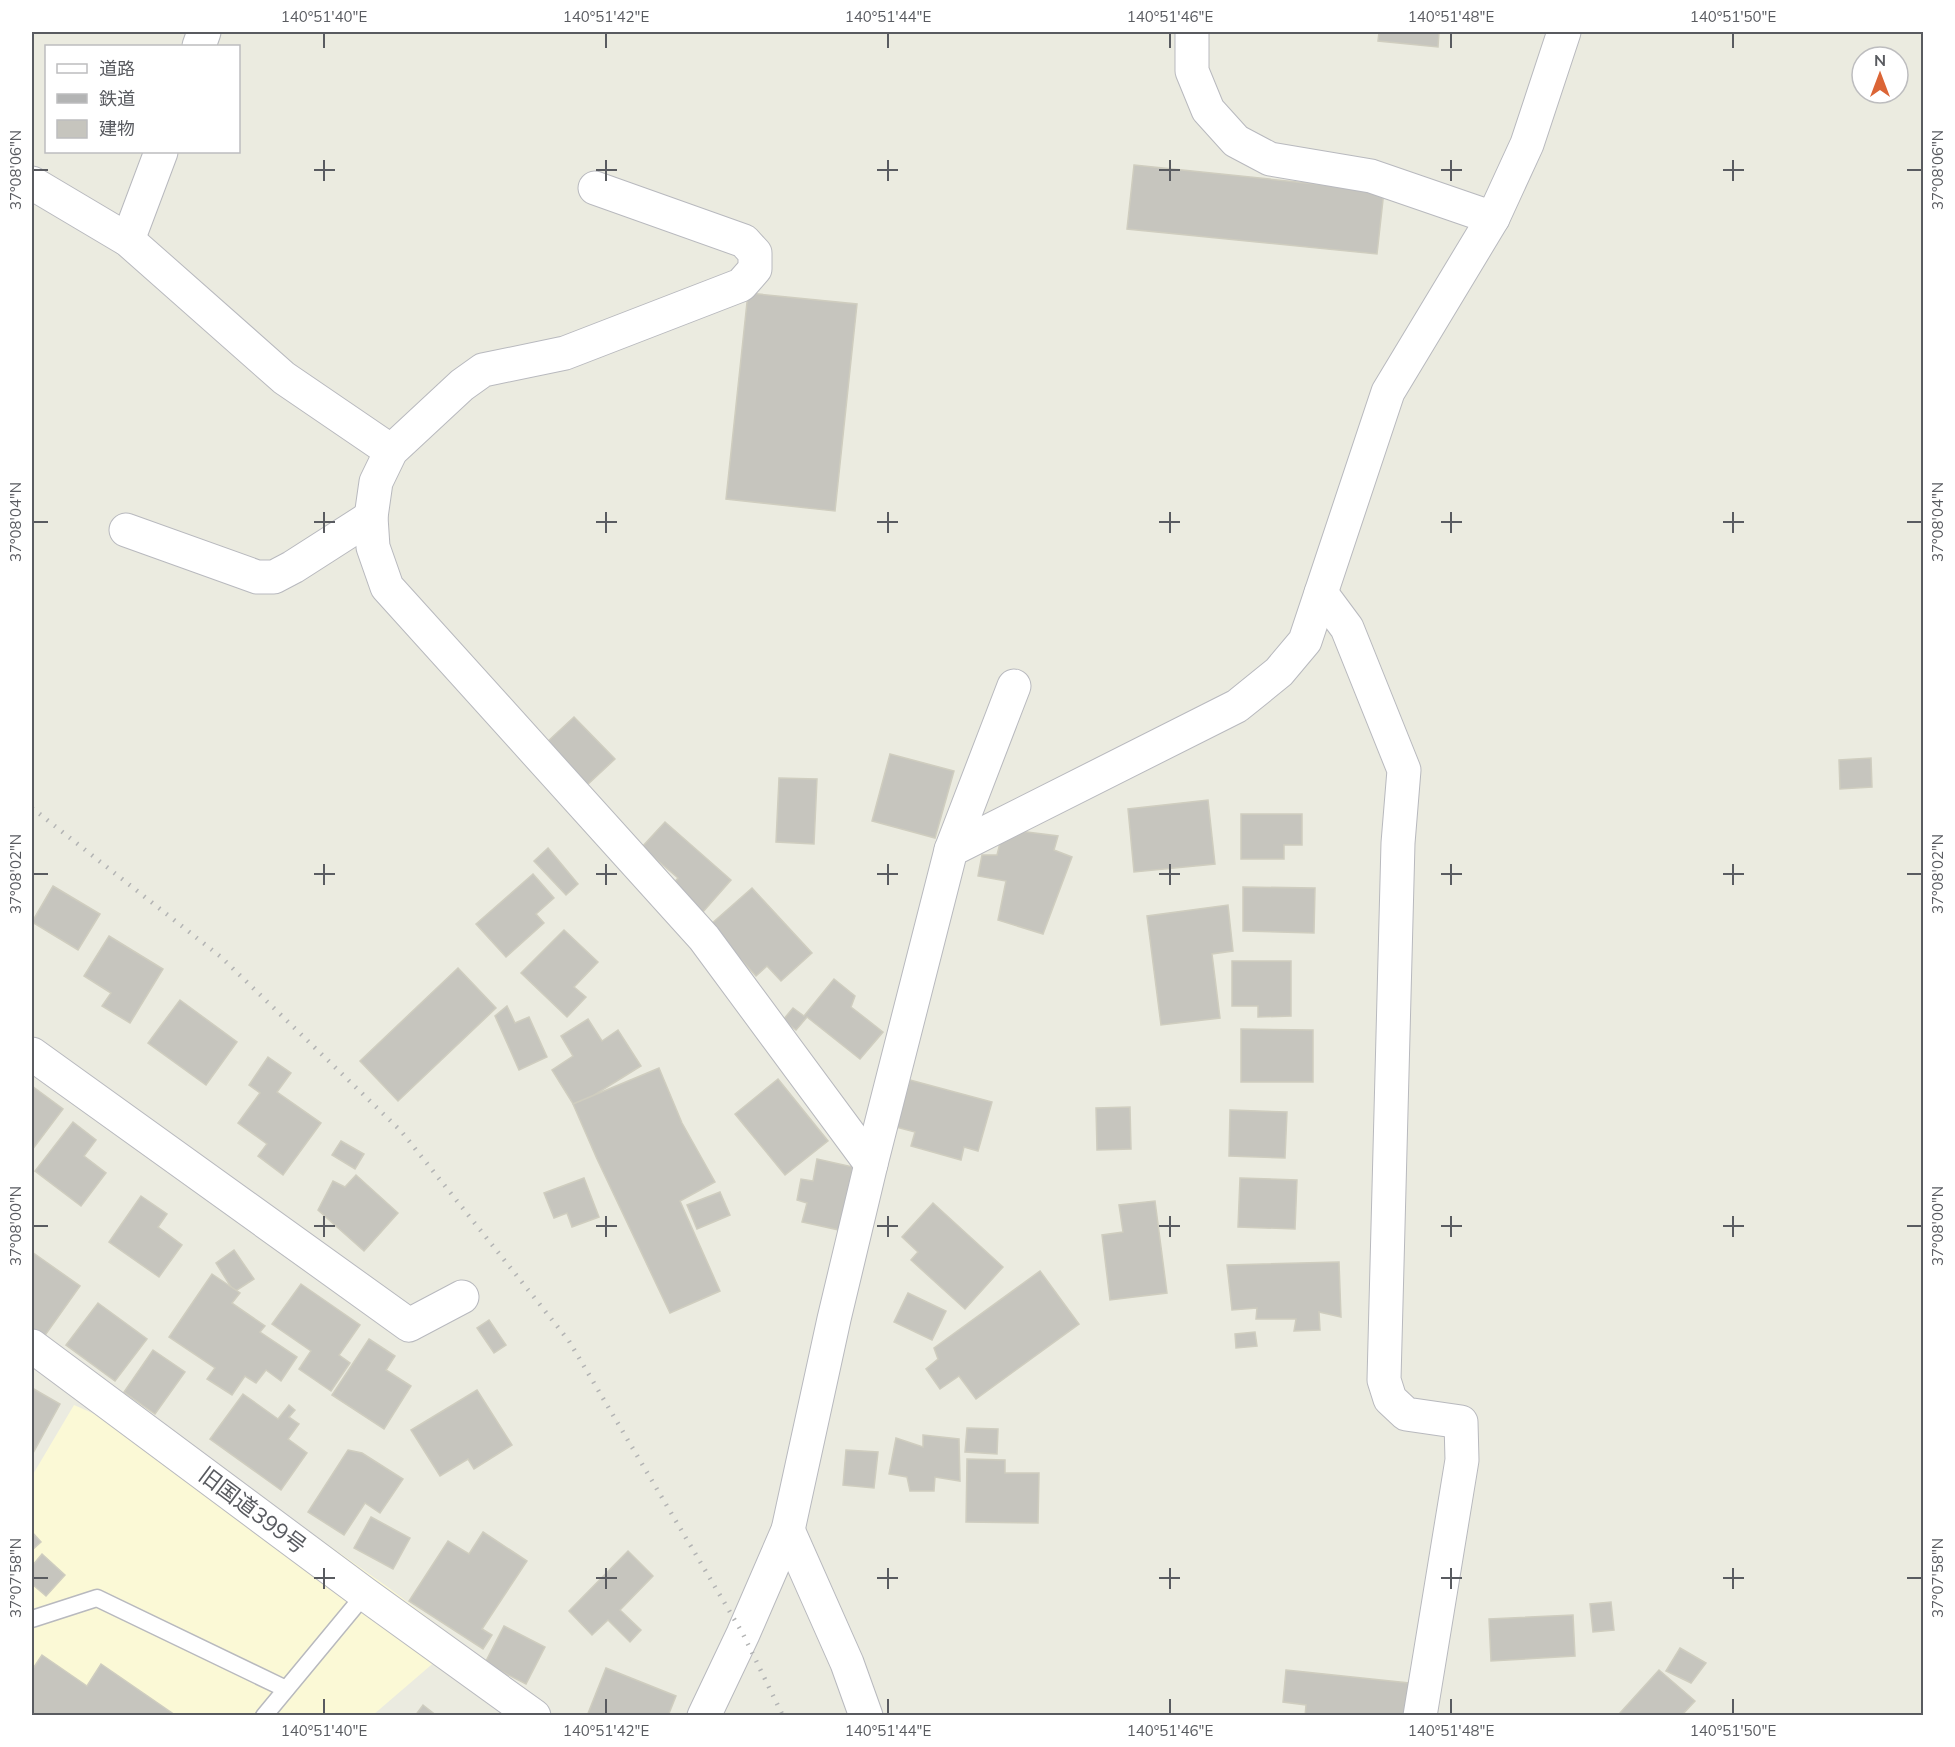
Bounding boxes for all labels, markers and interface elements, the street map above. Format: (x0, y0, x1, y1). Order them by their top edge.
text: 140°51'40"E (281, 7, 367, 26)
text: 140°51'42"E (563, 7, 649, 26)
text: 140°51'44"E (845, 7, 931, 26)
text: 140°51'46"E (1127, 7, 1213, 26)
text: 140°51'48"E (1408, 7, 1494, 26)
text: 140°51'50"E (1690, 7, 1776, 26)
legend (45, 45, 240, 153)
north arrow (1850, 45, 1910, 105)
text: N (1874, 50, 1886, 70)
text: 道路 (99, 57, 135, 80)
text: 鉄道 (99, 87, 135, 110)
text: 建物 (99, 117, 135, 140)
text: 37°08'06"N (6, 130, 25, 210)
text: 37°08'06"N (1928, 130, 1947, 210)
text: 37°08'04"N (6, 482, 25, 562)
text: 37°08'04"N (1928, 482, 1947, 562)
text: 37°08'02"N (6, 834, 25, 914)
text: 37°08'02"N (1928, 834, 1947, 914)
text: 37°08'00"N (6, 1186, 25, 1266)
text: 37°08'00"N (1928, 1186, 1947, 1266)
street label: 旧国道399号 (194, 1460, 312, 1560)
text: 37°07'58"N (6, 1538, 25, 1618)
text: 37°07'58"N (1928, 1538, 1947, 1618)
text: 140°51'40"E (281, 1721, 367, 1740)
text: 140°51'42"E (563, 1721, 649, 1740)
text: 140°51'44"E (845, 1721, 931, 1740)
text: 140°51'46"E (1127, 1721, 1213, 1740)
text: 140°51'48"E (1408, 1721, 1494, 1740)
text: 140°51'50"E (1690, 1721, 1776, 1740)

